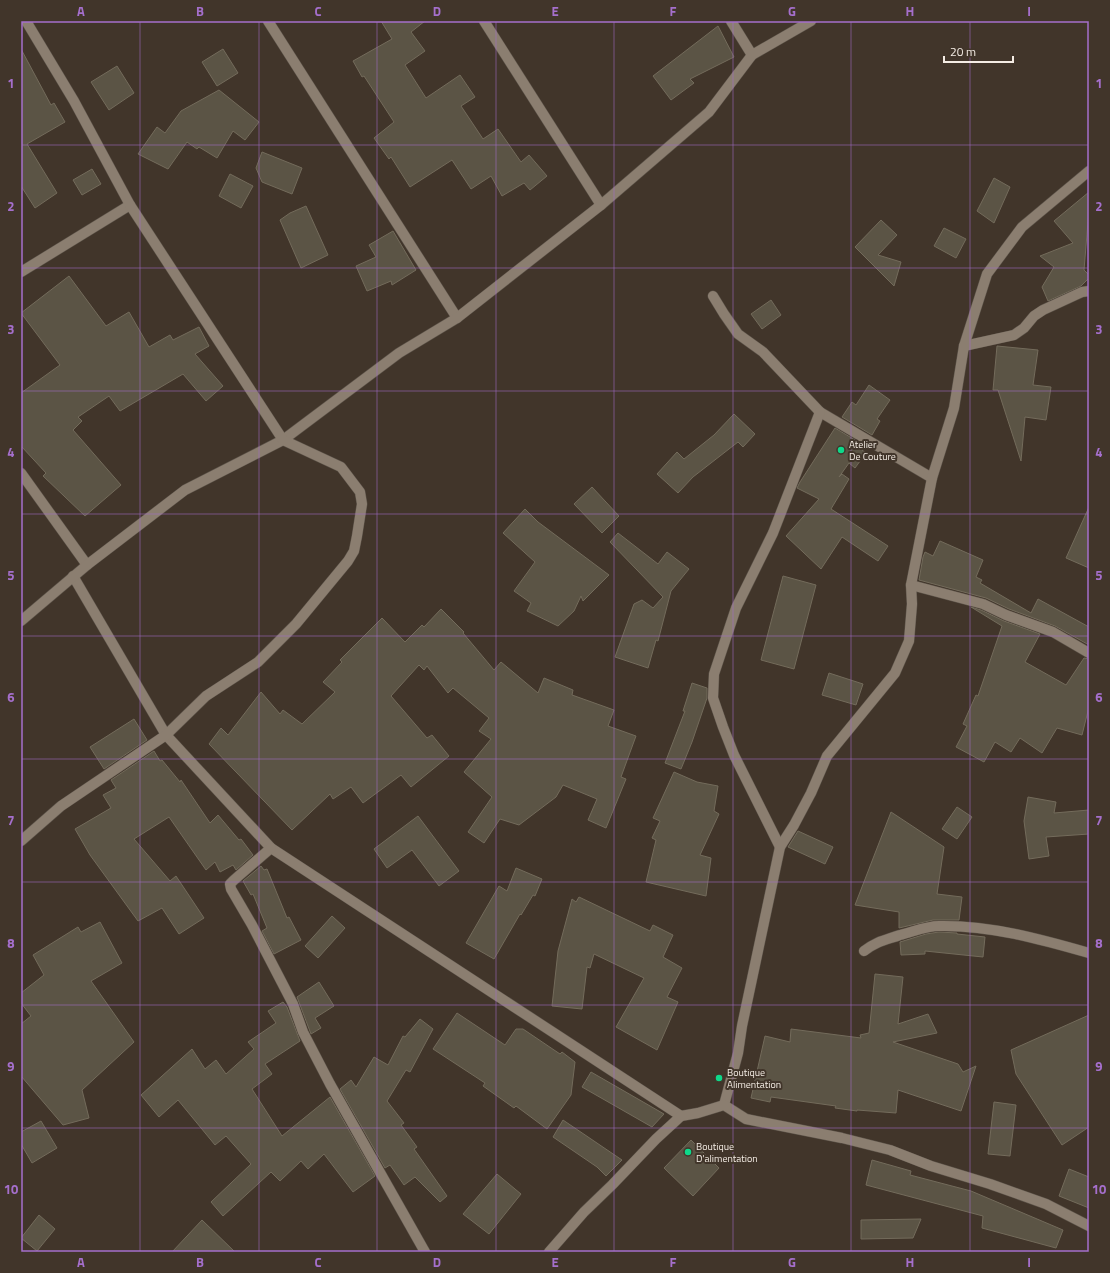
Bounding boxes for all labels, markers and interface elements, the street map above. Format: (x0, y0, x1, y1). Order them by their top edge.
text: A (77, 1, 85, 21)
text: B (196, 1, 204, 21)
text: C (314, 1, 322, 21)
text: D (433, 1, 441, 21)
text: E (551, 1, 559, 21)
text: F (670, 1, 677, 21)
text: G (788, 1, 796, 21)
text: H (906, 1, 914, 21)
text: I (1027, 1, 1031, 21)
scale bar (944, 38, 1013, 64)
text: 20 m (950, 42, 976, 61)
text: 1 (7, 73, 15, 93)
text: 1 (1095, 73, 1103, 93)
text: 2 (7, 196, 15, 216)
text: 2 (1095, 196, 1103, 216)
text: 3 (7, 319, 15, 339)
text: 3 (1095, 319, 1103, 339)
place label: Atelier De Couture (849, 437, 896, 464)
text: 4 (7, 442, 15, 462)
text: 4 (1095, 442, 1103, 462)
marker: Atelier De Couture (836, 445, 846, 455)
text: 5 (7, 565, 15, 585)
text: 5 (1095, 565, 1103, 585)
text: 6 (7, 687, 15, 707)
text: 6 (1095, 687, 1103, 707)
text: 7 (7, 810, 15, 830)
text: 7 (1095, 810, 1103, 830)
text: 8 (7, 933, 15, 953)
text: 8 (1095, 933, 1103, 953)
text: 9 (7, 1056, 15, 1076)
text: 9 (1095, 1056, 1103, 1076)
place label: Boutique Alimentation (727, 1065, 781, 1092)
marker: Boutique Alimentation (714, 1073, 724, 1083)
place label: Boutique D'alimentation (696, 1139, 758, 1166)
marker: Boutique D'alimentation (683, 1147, 693, 1157)
text: 10 (4, 1179, 18, 1199)
text: 10 (1092, 1179, 1106, 1199)
text: A (77, 1252, 85, 1272)
text: B (196, 1252, 204, 1272)
text: C (314, 1252, 322, 1272)
text: D (433, 1252, 441, 1272)
text: E (551, 1252, 559, 1272)
text: F (670, 1252, 677, 1272)
text: G (788, 1252, 796, 1272)
text: H (906, 1252, 914, 1272)
text: I (1027, 1252, 1031, 1272)

